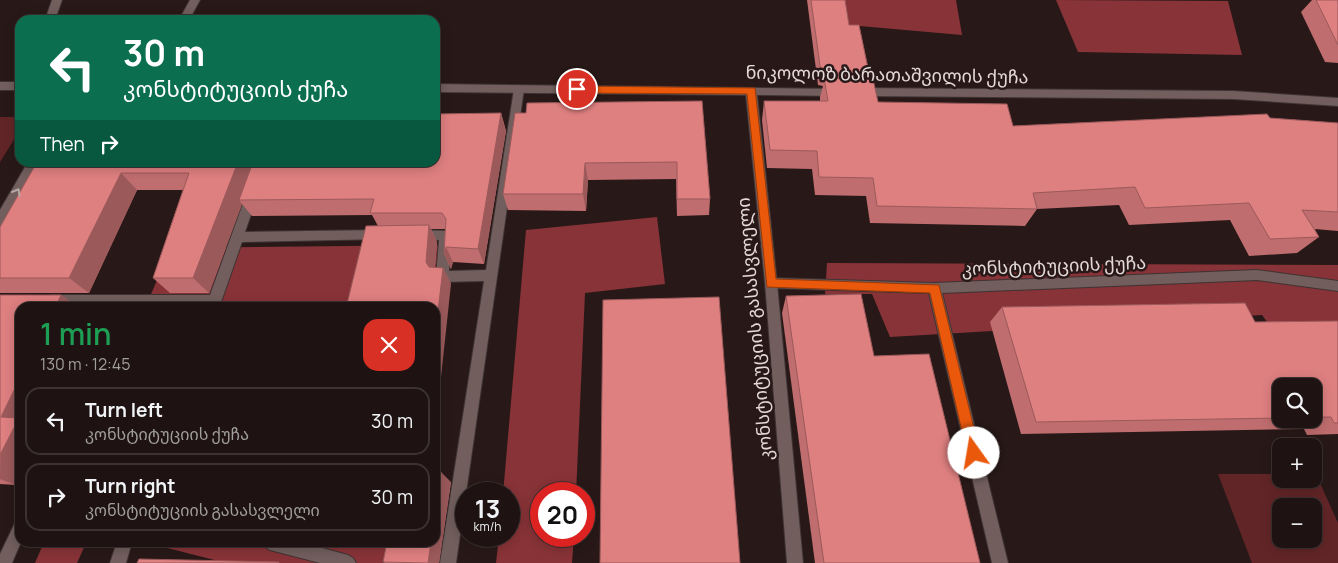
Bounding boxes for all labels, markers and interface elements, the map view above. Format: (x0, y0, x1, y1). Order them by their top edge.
text: 30 m (123, 29, 205, 77)
icon: left (40, 35, 105, 100)
street label: ნიკოლოზ ბარათაშვილის ქუჩა (745, 60, 1029, 88)
pin (556, 68, 598, 110)
text: კონსტიტუციის ქუჩა (123, 74, 348, 104)
icon: arrive (563, 75, 591, 103)
icon: right (95, 130, 123, 158)
text: Then (40, 131, 85, 157)
one-way arrow (11, 188, 21, 197)
street label: კონსტიტუციის გასასვლელი (731, 196, 777, 462)
street label: კონსტიტუციის ქუჩა (961, 250, 1147, 280)
text: 1 min (40, 313, 112, 354)
button: close (363, 319, 415, 371)
text: 130 m · 12:45 (40, 353, 130, 375)
map controls (1272, 378, 1322, 548)
button: search (1272, 378, 1322, 428)
text: Turn left (85, 397, 163, 423)
icon: left (42, 407, 70, 435)
text: 30 m (371, 408, 413, 434)
text: კონსტიტუციის ქუჩა (85, 423, 249, 445)
position arrow (947, 426, 999, 478)
button: + (1272, 438, 1322, 488)
text: Turn right (85, 473, 175, 499)
speed limit sign: 20 (530, 482, 595, 547)
icon: right (42, 483, 70, 511)
text: 30 m (371, 484, 413, 510)
text: 13 (475, 491, 500, 526)
button: − (1272, 498, 1322, 548)
text: კონსტიტუციის გასასვლელი (85, 499, 320, 521)
text: km/h (474, 518, 501, 535)

